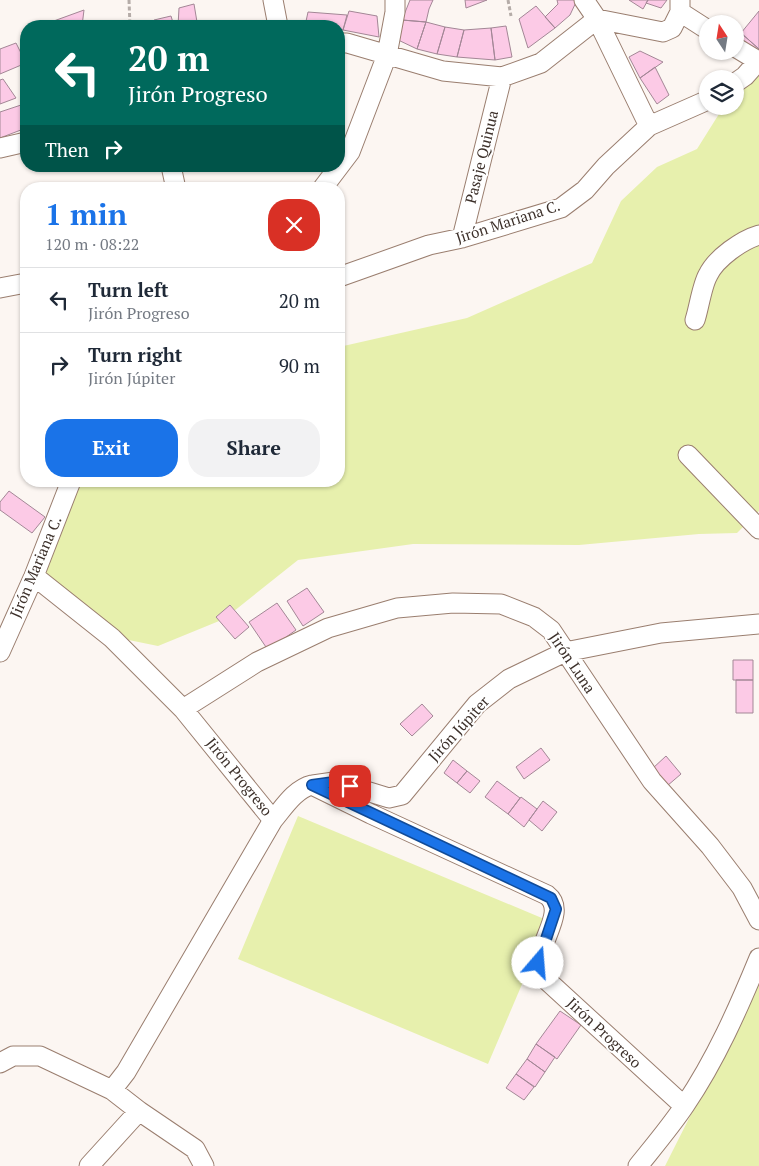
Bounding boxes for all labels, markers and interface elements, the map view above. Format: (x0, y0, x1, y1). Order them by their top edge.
north arrow (699, 15, 744, 60)
map controls (699, 15, 744, 115)
text: 20 m (128, 35, 209, 81)
icon: left (45, 40, 110, 105)
button: layers (699, 70, 744, 115)
text: Jirón Progreso (128, 79, 268, 108)
street label: Pasaje Quinua (460, 108, 502, 205)
icon: right (99, 135, 127, 163)
text: Then (45, 137, 89, 162)
text: 1 min (45, 194, 127, 234)
street label: Jirón Mariana C. (453, 195, 562, 247)
button: close (268, 199, 320, 251)
text: 120 m · 08:22 (45, 233, 139, 255)
text: Turn left (88, 277, 169, 302)
icon: left (45, 286, 73, 314)
text: 20 m (279, 288, 320, 313)
text: Jirón Progreso (88, 302, 190, 324)
text: Turn right (88, 342, 182, 367)
icon: right (45, 351, 73, 379)
text: 90 m (279, 353, 320, 378)
text: Jirón Júpiter (88, 367, 175, 389)
button: Exit (45, 419, 178, 477)
button: Share (188, 419, 320, 477)
street label: Jirón Mariana C. (5, 513, 66, 621)
street label: Jirón Luna (545, 628, 601, 697)
street label: Jirón Júpiter (423, 691, 493, 765)
street label: Jirón Progreso (202, 733, 278, 820)
pin (329, 765, 371, 807)
icon: arrive (336, 772, 364, 800)
position arrow (511, 936, 563, 988)
street label: Jirón Progreso (563, 992, 646, 1072)

